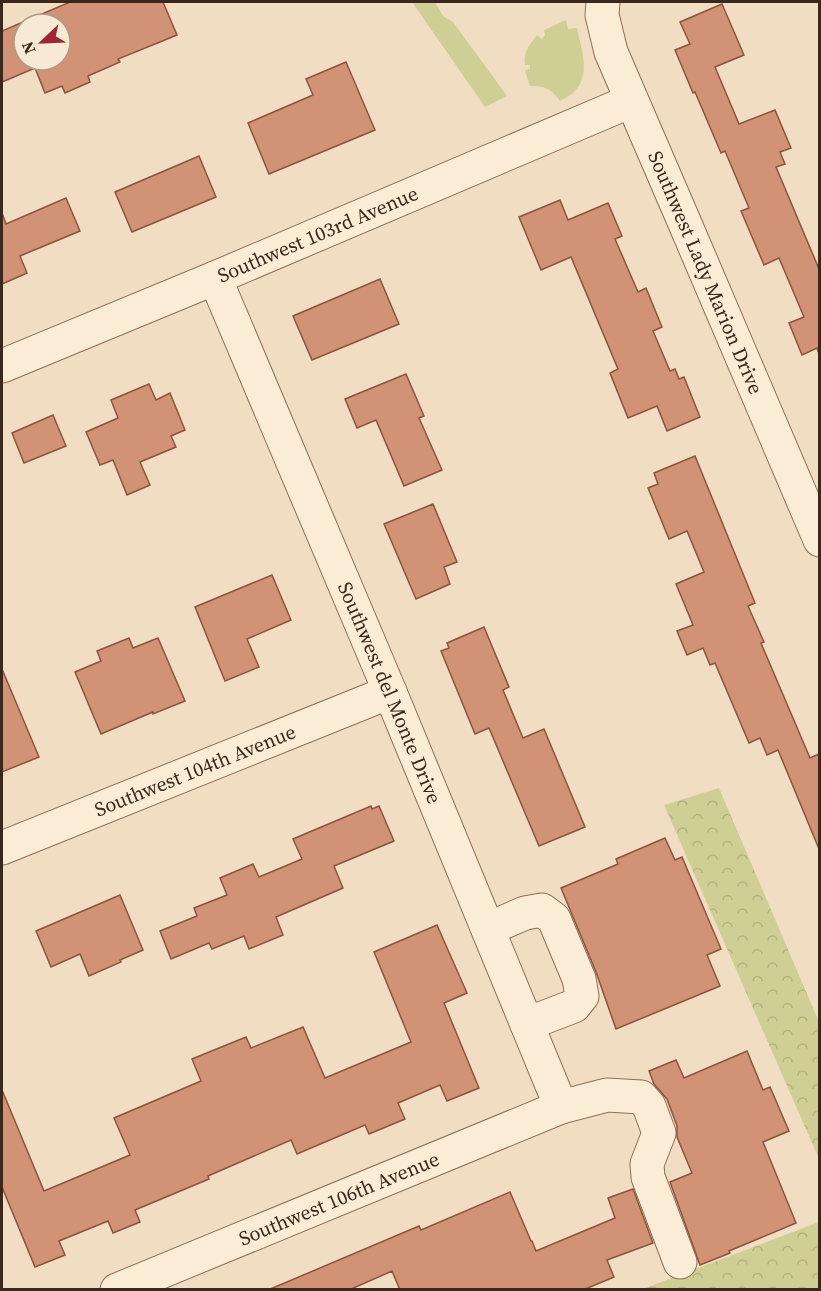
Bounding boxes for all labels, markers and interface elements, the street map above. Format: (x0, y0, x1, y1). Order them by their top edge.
north arrow (12, 12, 72, 72)
text: N (16, 38, 41, 58)
street label: Southwest Lady Marion Drive (641, 146, 770, 398)
street label: Southwest 103rd Avenue (213, 179, 422, 289)
street label: Southwest del Monte Drive (331, 578, 448, 808)
street label: Southwest 104th Avenue (90, 717, 300, 823)
street label: Southwest 106th Avenue (234, 1145, 443, 1252)

